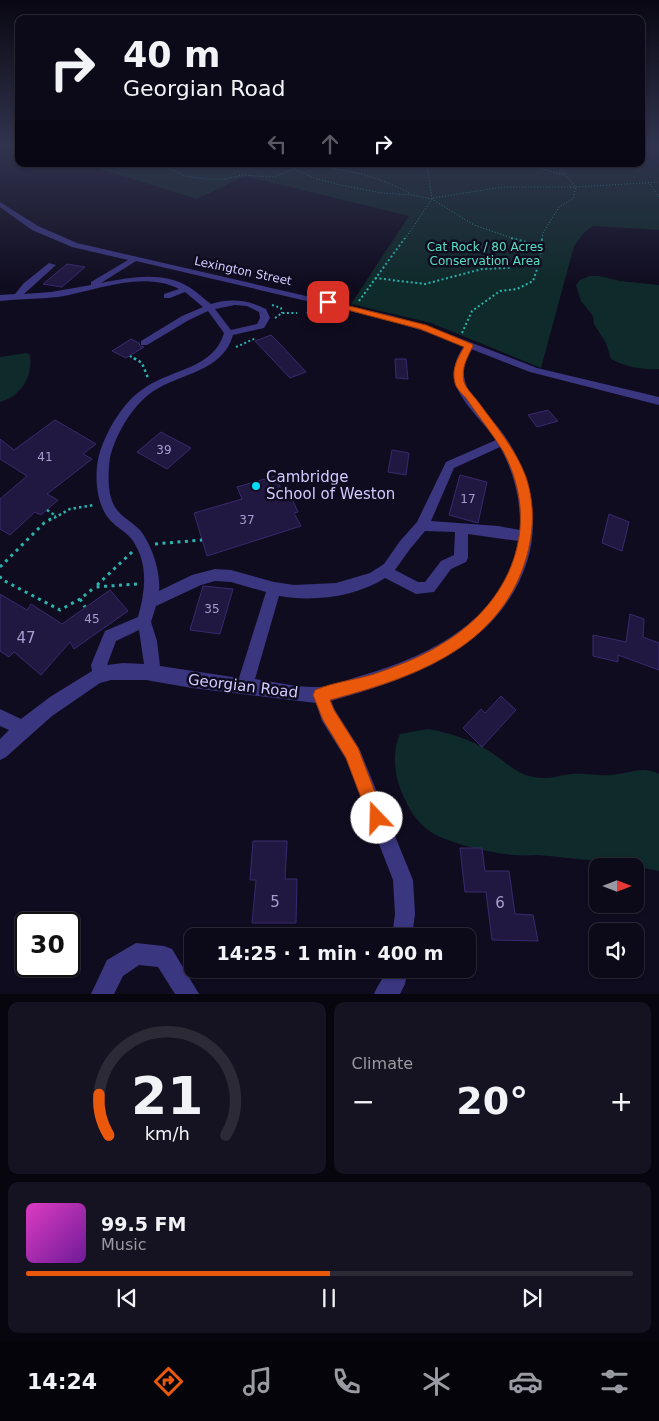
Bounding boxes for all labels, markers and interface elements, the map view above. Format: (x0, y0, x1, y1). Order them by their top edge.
icon: right (40, 35, 105, 100)
text: 40 m (123, 35, 220, 75)
text: Georgian Road (123, 76, 285, 101)
icon: left (263, 130, 291, 158)
icon: ahead (316, 130, 344, 158)
icon: right (369, 130, 397, 158)
park label: Cat Rock / 80 Acres Conservation Area (427, 240, 543, 268)
street label: Lexington Street (193, 254, 293, 288)
pin (307, 281, 349, 323)
icon: arrive (314, 288, 342, 316)
house number: 39 (156, 443, 172, 457)
house number: 41 (37, 450, 53, 464)
place label: Cambridge School of Weston (266, 468, 395, 503)
marker: Cambridge School of Weston (250, 480, 262, 492)
house number: 17 (460, 492, 476, 506)
house number: 37 (239, 513, 255, 527)
house number: 35 (204, 602, 220, 616)
house number: 45 (84, 612, 100, 626)
house number: 47 (16, 629, 36, 647)
street label: Georgian Road (187, 670, 299, 702)
position arrow (350, 791, 402, 843)
north arrow (589, 858, 644, 912)
map controls (589, 858, 644, 978)
house number: 5 (270, 893, 280, 911)
house number: 6 (495, 894, 505, 912)
speed limit sign: 30 (15, 912, 80, 977)
button: sound (589, 923, 644, 978)
text: 14:25 · 1 min · 400 m (216, 942, 444, 964)
text: Climate (352, 1054, 413, 1073)
text: 21 (131, 1066, 203, 1126)
text: 20° (456, 1079, 528, 1123)
text: − (352, 1085, 375, 1118)
text: + (610, 1085, 633, 1118)
text: km/h (144, 1123, 189, 1144)
text: 99.5 FM (101, 1213, 186, 1235)
text: Music (101, 1235, 147, 1254)
icon: previous (113, 1284, 141, 1312)
icon: pause (315, 1284, 343, 1312)
icon: next (518, 1284, 546, 1312)
icon: directions (151, 1364, 186, 1399)
icon: music (240, 1364, 275, 1399)
icon: phone (329, 1364, 364, 1399)
icon: climate (419, 1364, 454, 1399)
icon: car (508, 1364, 543, 1399)
icon: filters (597, 1364, 632, 1399)
text: 14:24 (27, 1369, 97, 1394)

